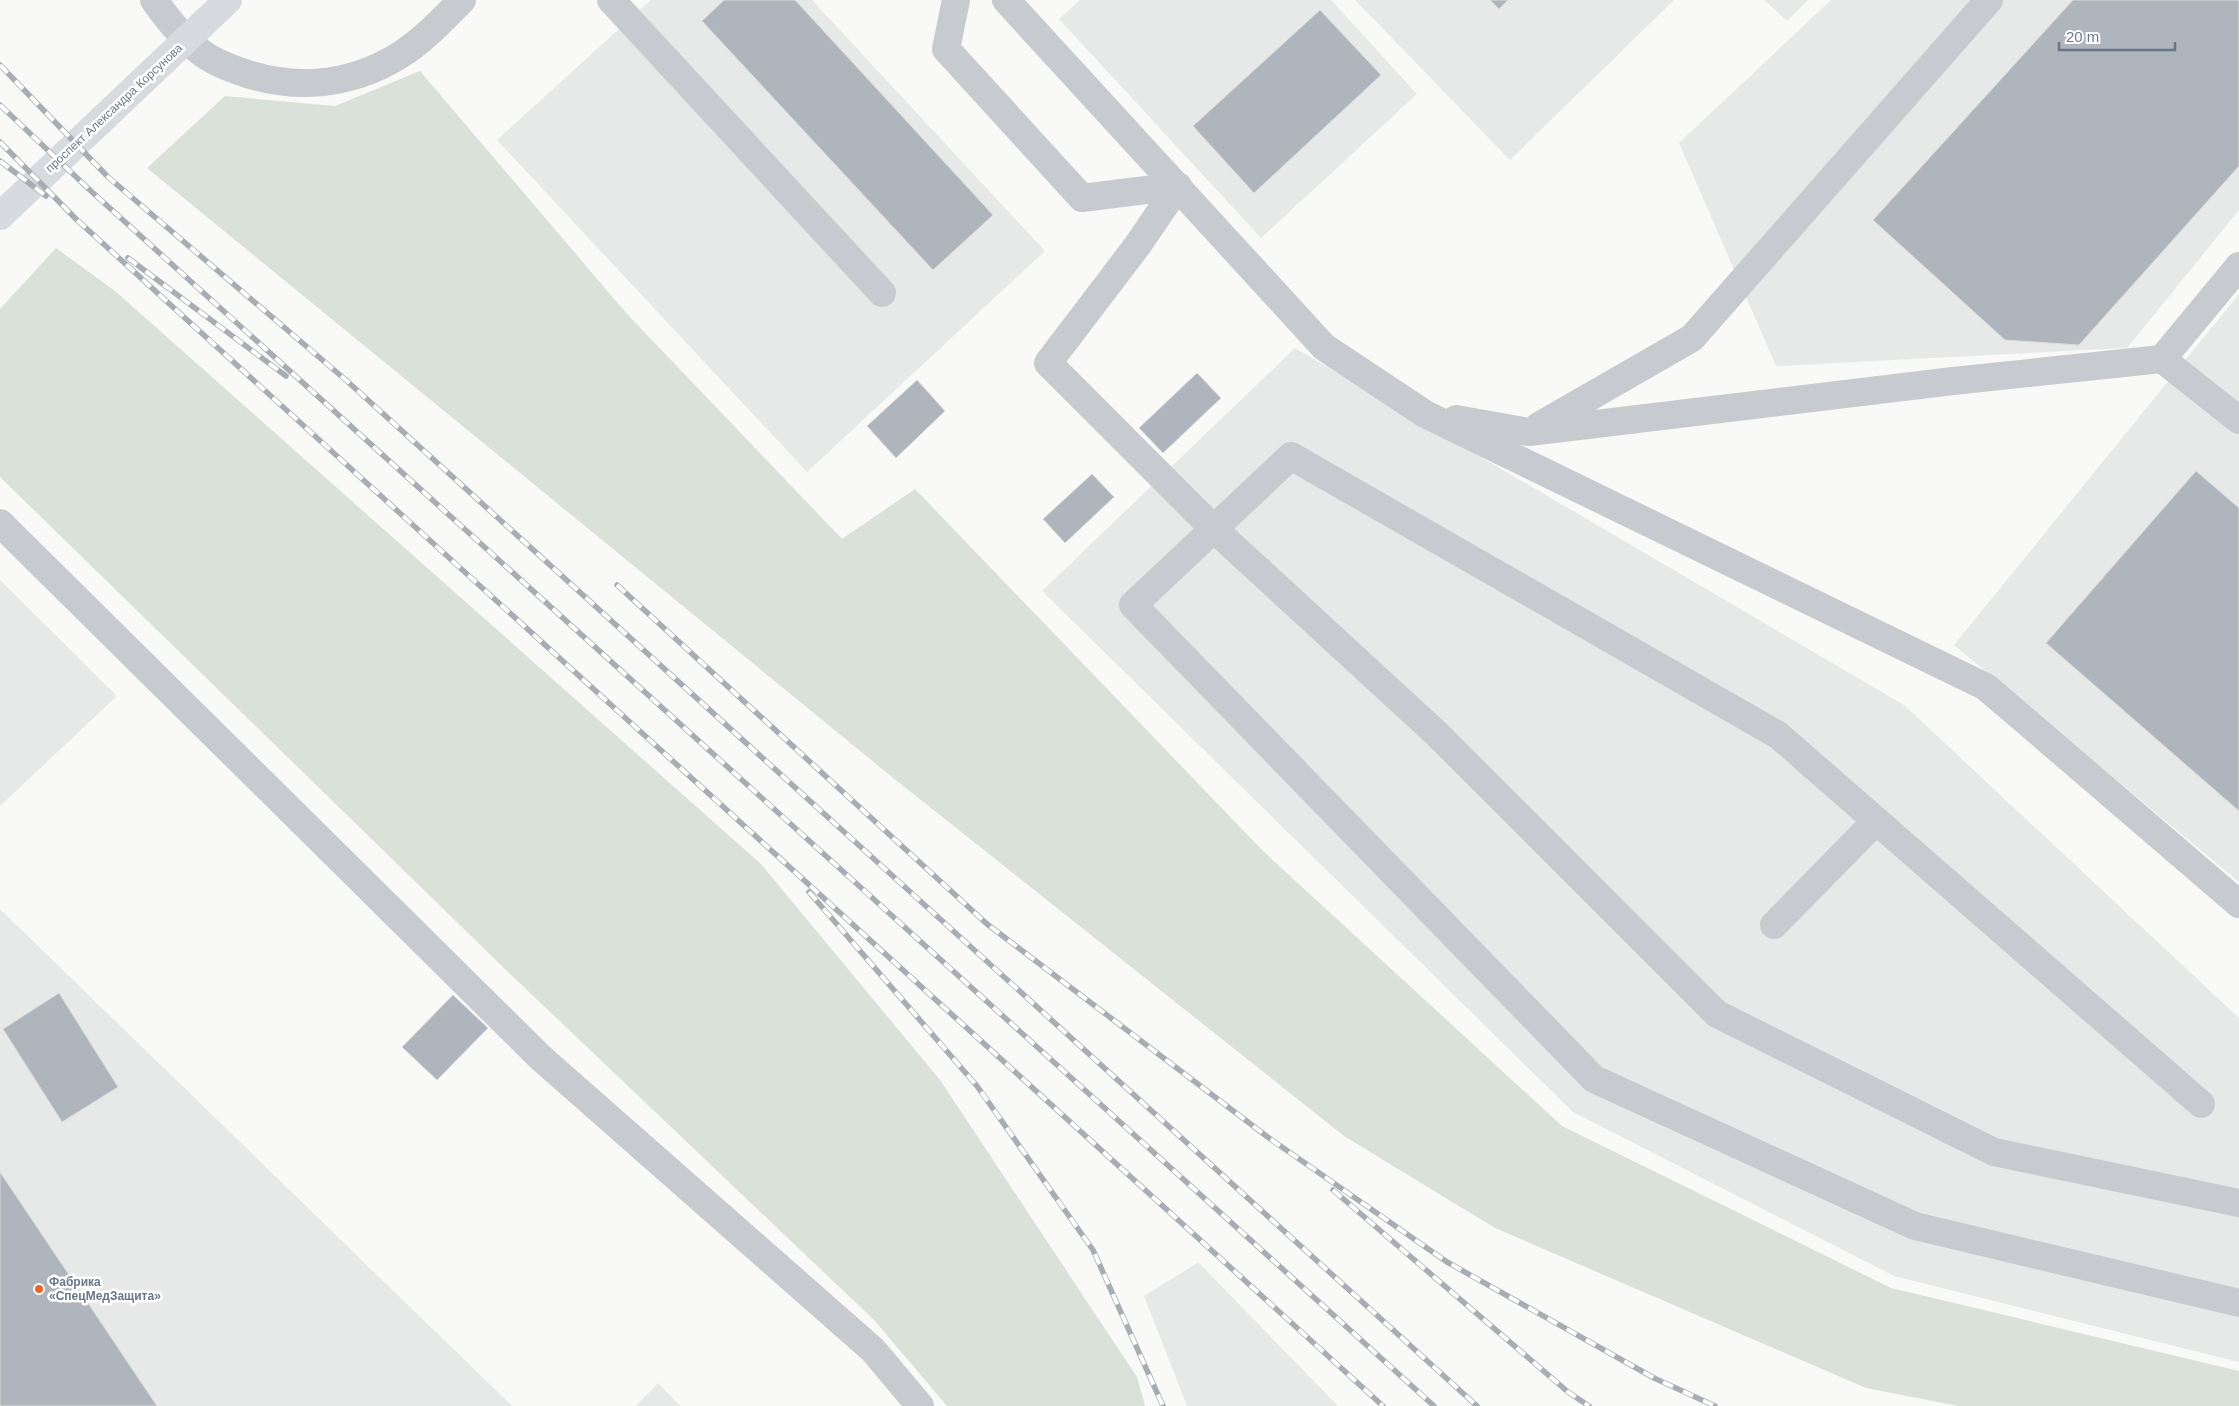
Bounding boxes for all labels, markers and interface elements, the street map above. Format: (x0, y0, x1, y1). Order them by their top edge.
scale bar (2059, 20, 2175, 52)
text: 20 m (2066, 28, 2099, 45)
street label: проспект Александра Корсунова (43, 41, 186, 175)
place label: Фабрика «СпецМедЗащита» (49, 1275, 161, 1303)
marker: Фабрика «СпецМедЗащита» (33, 1283, 45, 1295)

